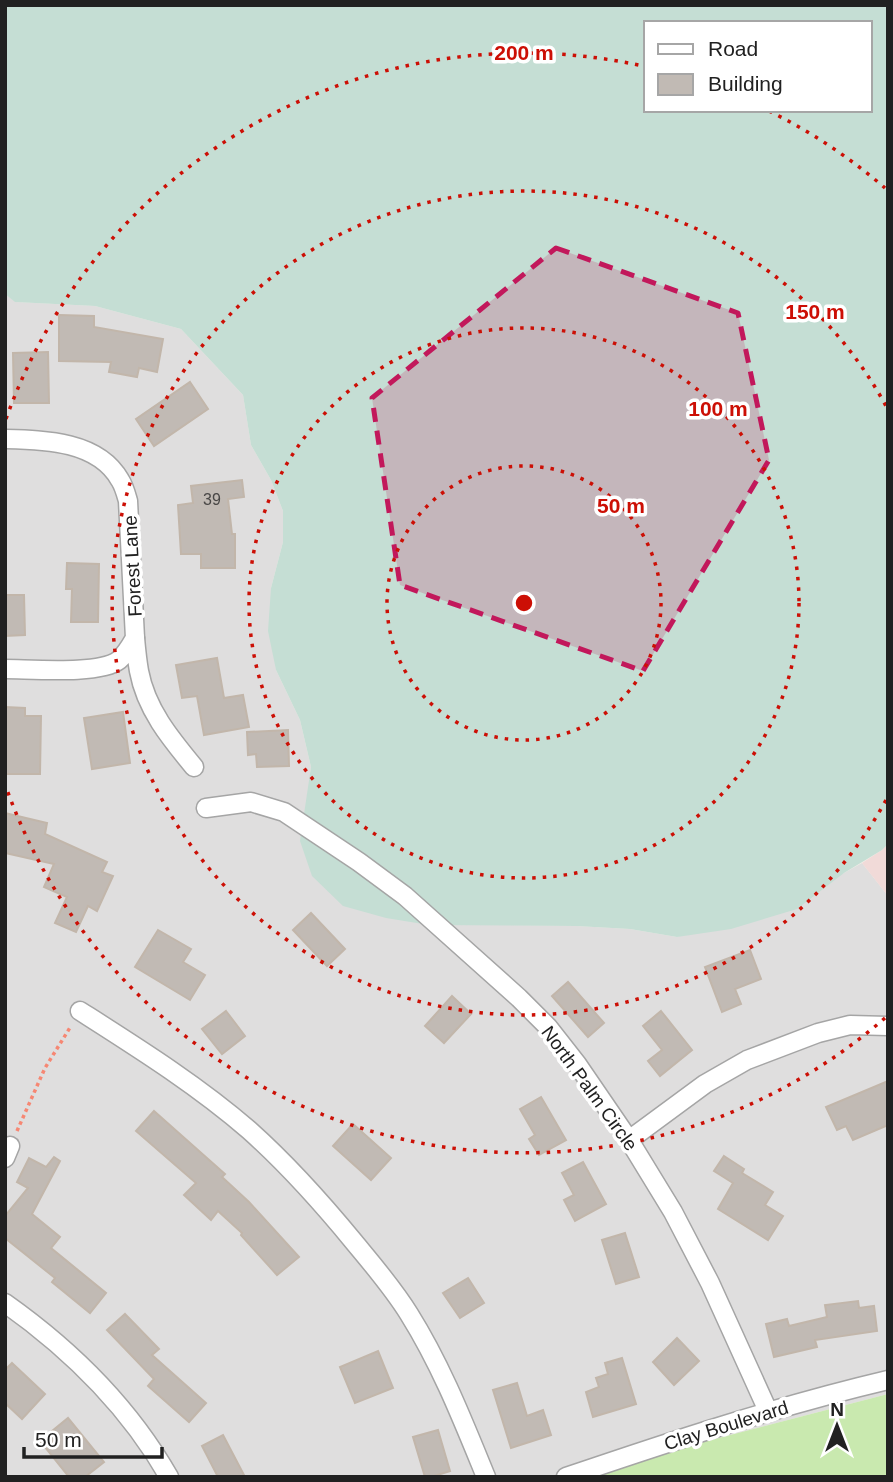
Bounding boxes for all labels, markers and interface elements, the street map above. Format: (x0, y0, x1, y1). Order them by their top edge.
legend (644, 21, 872, 112)
text: Road (708, 37, 758, 60)
text: 200 m (494, 41, 554, 64)
text: Building (708, 72, 783, 95)
text: 150 m (785, 300, 845, 323)
text: 100 m (688, 397, 748, 420)
house number: 39 (203, 491, 221, 508)
text: 50 m (597, 494, 645, 517)
street label: Forest Lane (119, 515, 146, 617)
centre of rings (512, 591, 536, 615)
street label: North Palm Circle (537, 1022, 642, 1155)
north arrow (802, 1391, 872, 1461)
street label: Clay Boulevard (661, 1397, 791, 1454)
text: N (830, 1399, 844, 1420)
scale bar (24, 1416, 163, 1460)
text: 50 m (35, 1428, 82, 1451)

